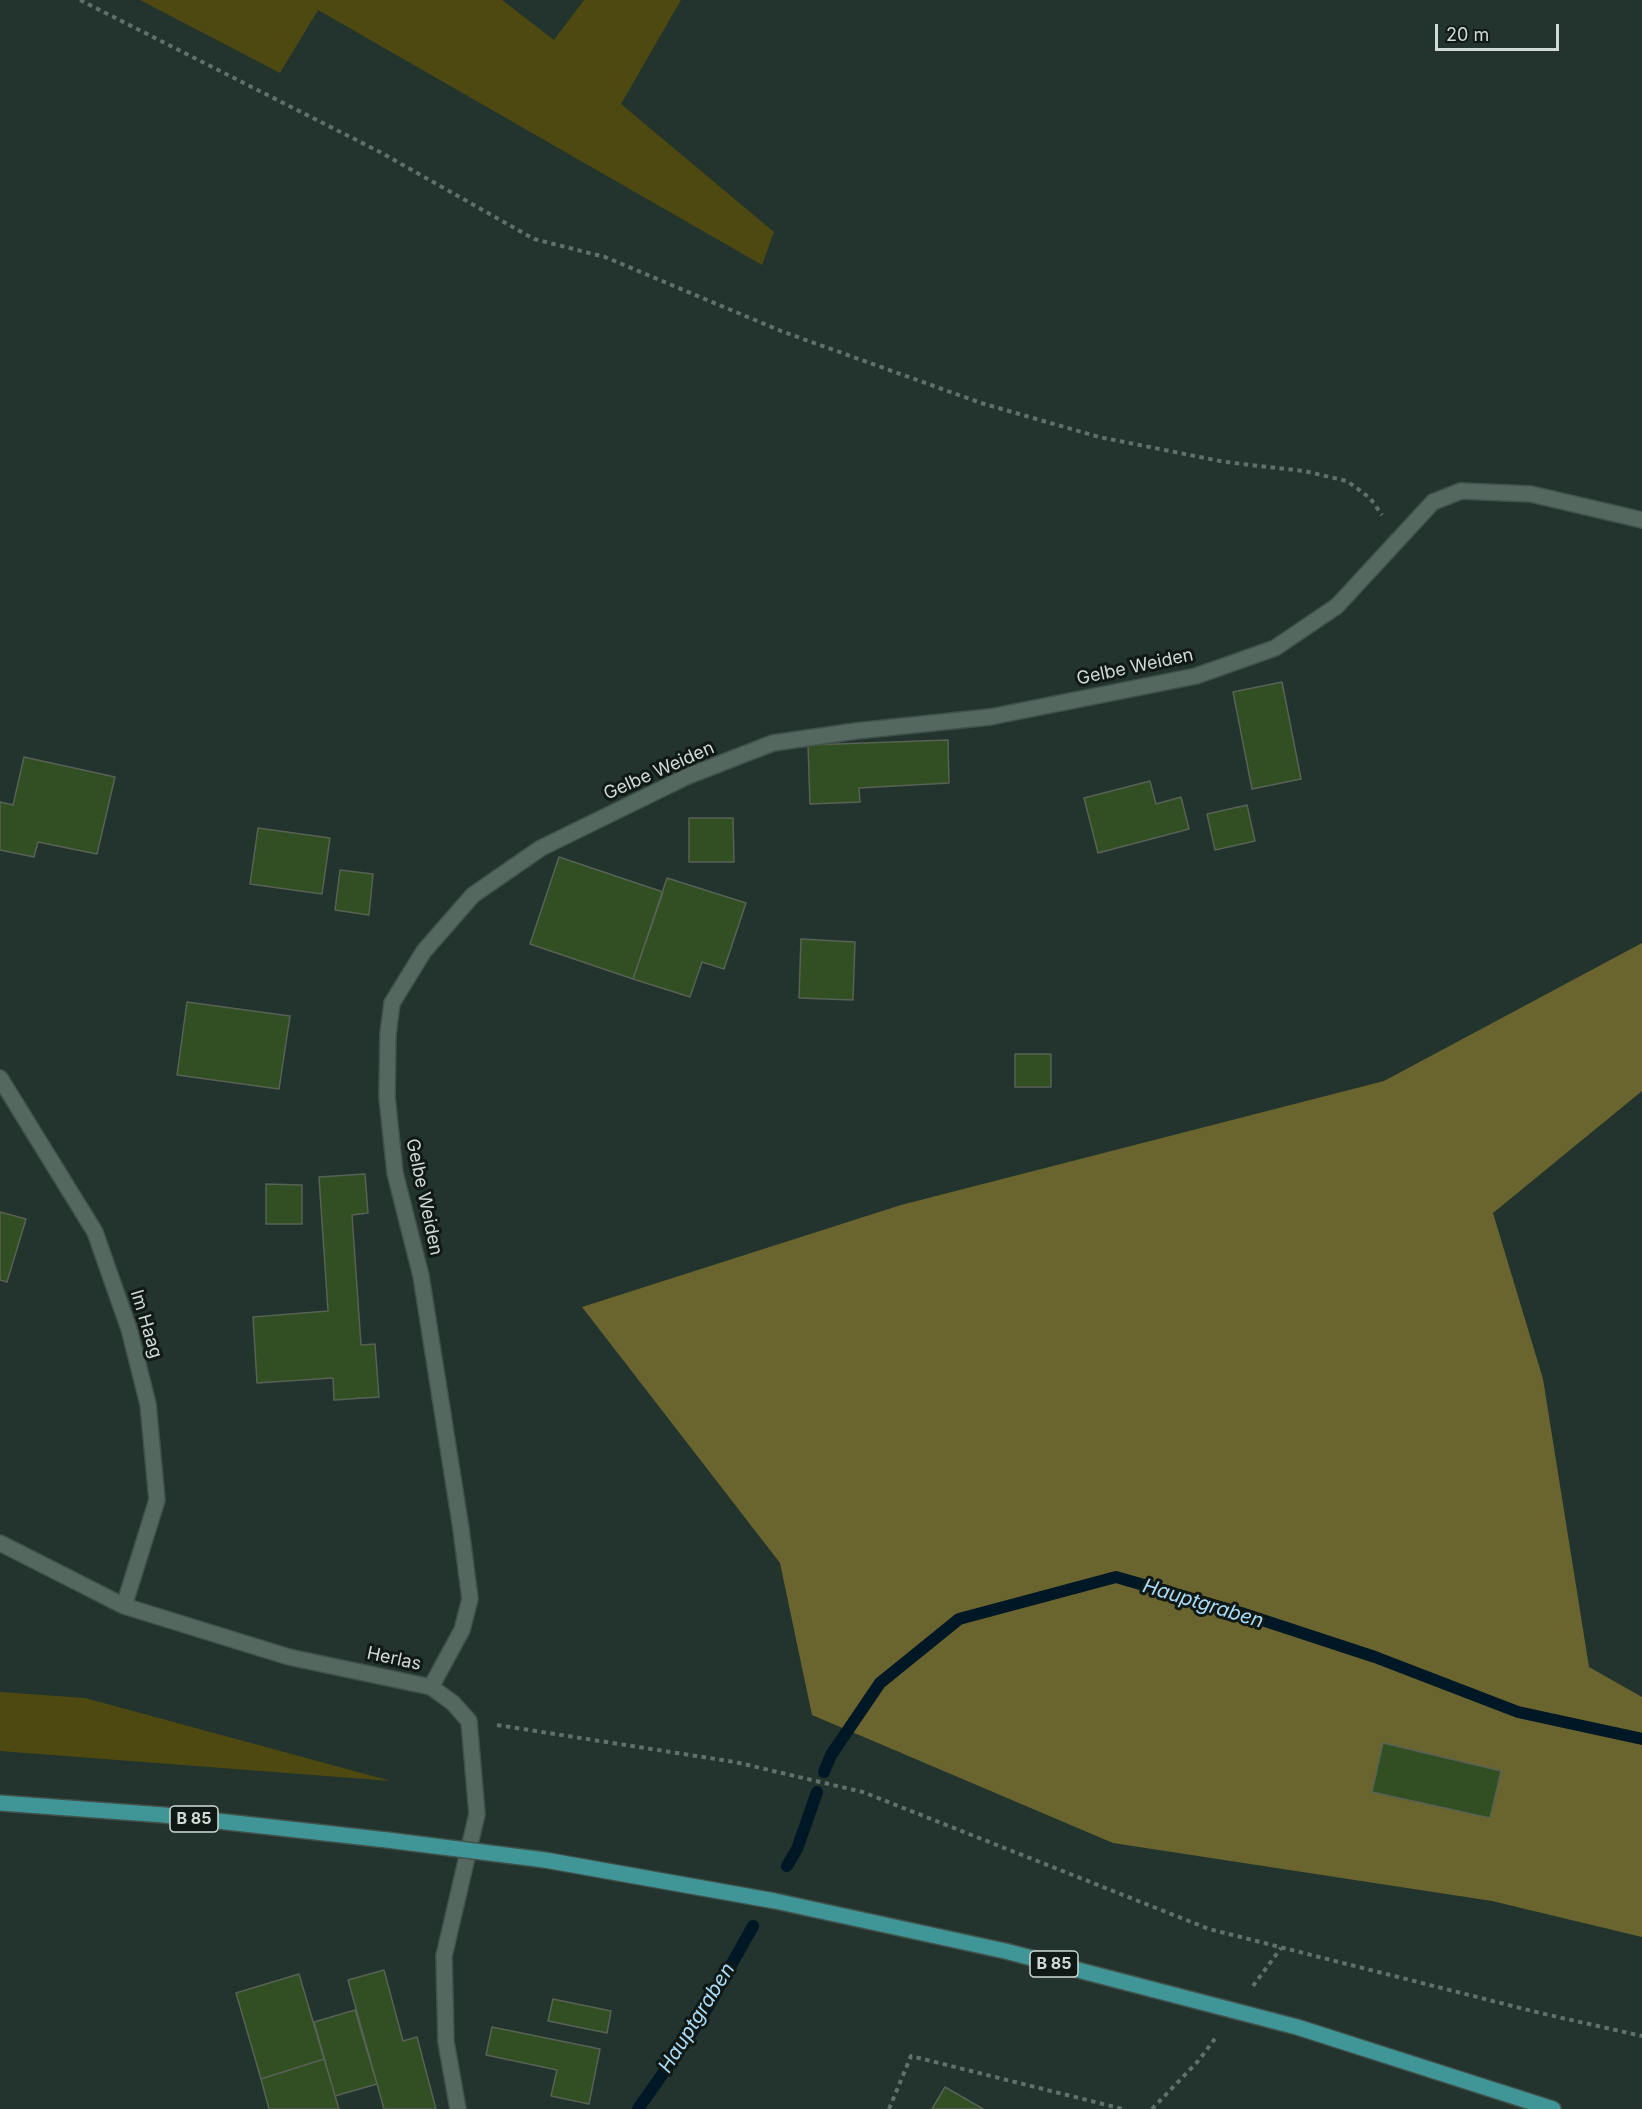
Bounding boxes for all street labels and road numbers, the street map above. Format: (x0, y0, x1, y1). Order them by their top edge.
street label: Gelbe Weiden (1075, 644, 1195, 690)
street label: Gelbe Weiden (600, 737, 718, 805)
street label: Gelbe Weiden (401, 1137, 447, 1257)
street label: Im Haag (125, 1287, 167, 1361)
street label: Herlas (365, 1643, 423, 1675)
road number: B 85 (170, 1806, 218, 1832)
road number: B 85 (1030, 1951, 1078, 1977)

